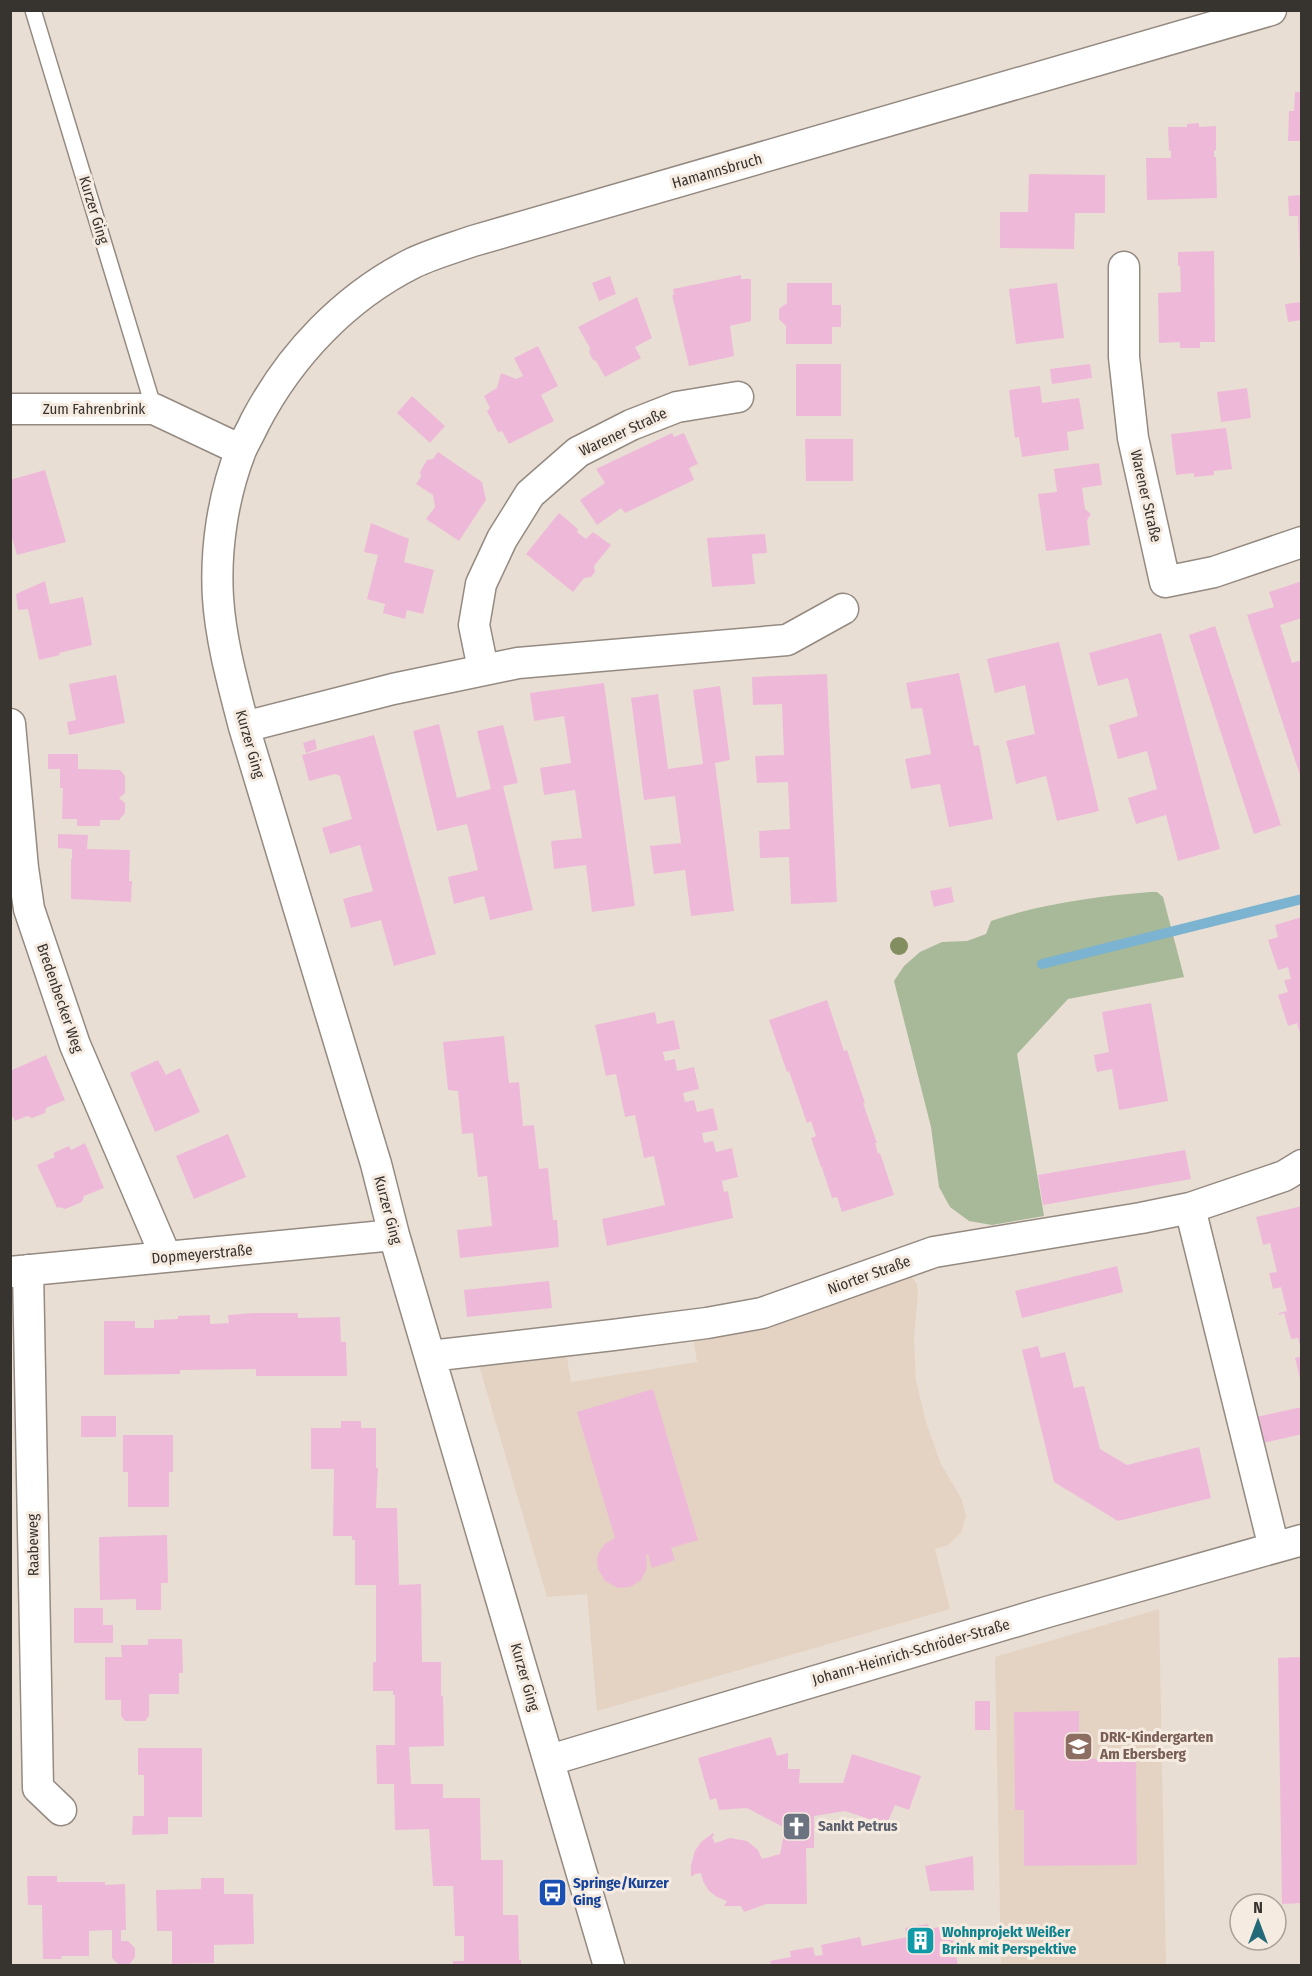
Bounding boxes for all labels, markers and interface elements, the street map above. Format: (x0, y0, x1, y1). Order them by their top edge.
street label: Hamannsbruch (670, 150, 764, 192)
street label: Kurzer Ging (75, 174, 113, 246)
street label: Zum Fahrenbrink (43, 400, 145, 418)
street label: Warener Straße (576, 404, 670, 460)
street label: Warener Straße (1127, 448, 1165, 544)
street label: Kurzer Ging (232, 708, 268, 780)
street label: Bredenbecker Weg (33, 941, 87, 1055)
street label: Kurzer Ging (370, 1174, 406, 1246)
street label: Dopmeyerstraße (151, 1241, 253, 1267)
street label: Niorter Straße (825, 1252, 913, 1298)
street label: Raabeweg (23, 1514, 43, 1576)
street label: Johann-Heinrich-Schröder-Straße (810, 1615, 1012, 1689)
street label: Kurzer Ging (507, 1641, 543, 1713)
place label: DRK-Kindergarten Am Ebersberg (1099, 1728, 1213, 1763)
school or university icon: DRK-Kindergarten Am Ebersberg (1063, 1730, 1095, 1762)
church icon: Sankt Petrus (781, 1810, 813, 1842)
place label: Sankt Petrus (818, 1817, 898, 1835)
place label: Springe/Kurzer Ging (573, 1874, 669, 1909)
bus stop icon: Springe/Kurzer Ging (536, 1876, 568, 1908)
north arrow (1228, 1892, 1288, 1952)
text: N (1253, 1898, 1263, 1917)
place label: Wohnprojekt Weißer Brink mit Perspektive (942, 1923, 1077, 1958)
building icon: Wohnprojekt Weißer Brink mit Perspektive (905, 1925, 937, 1957)

